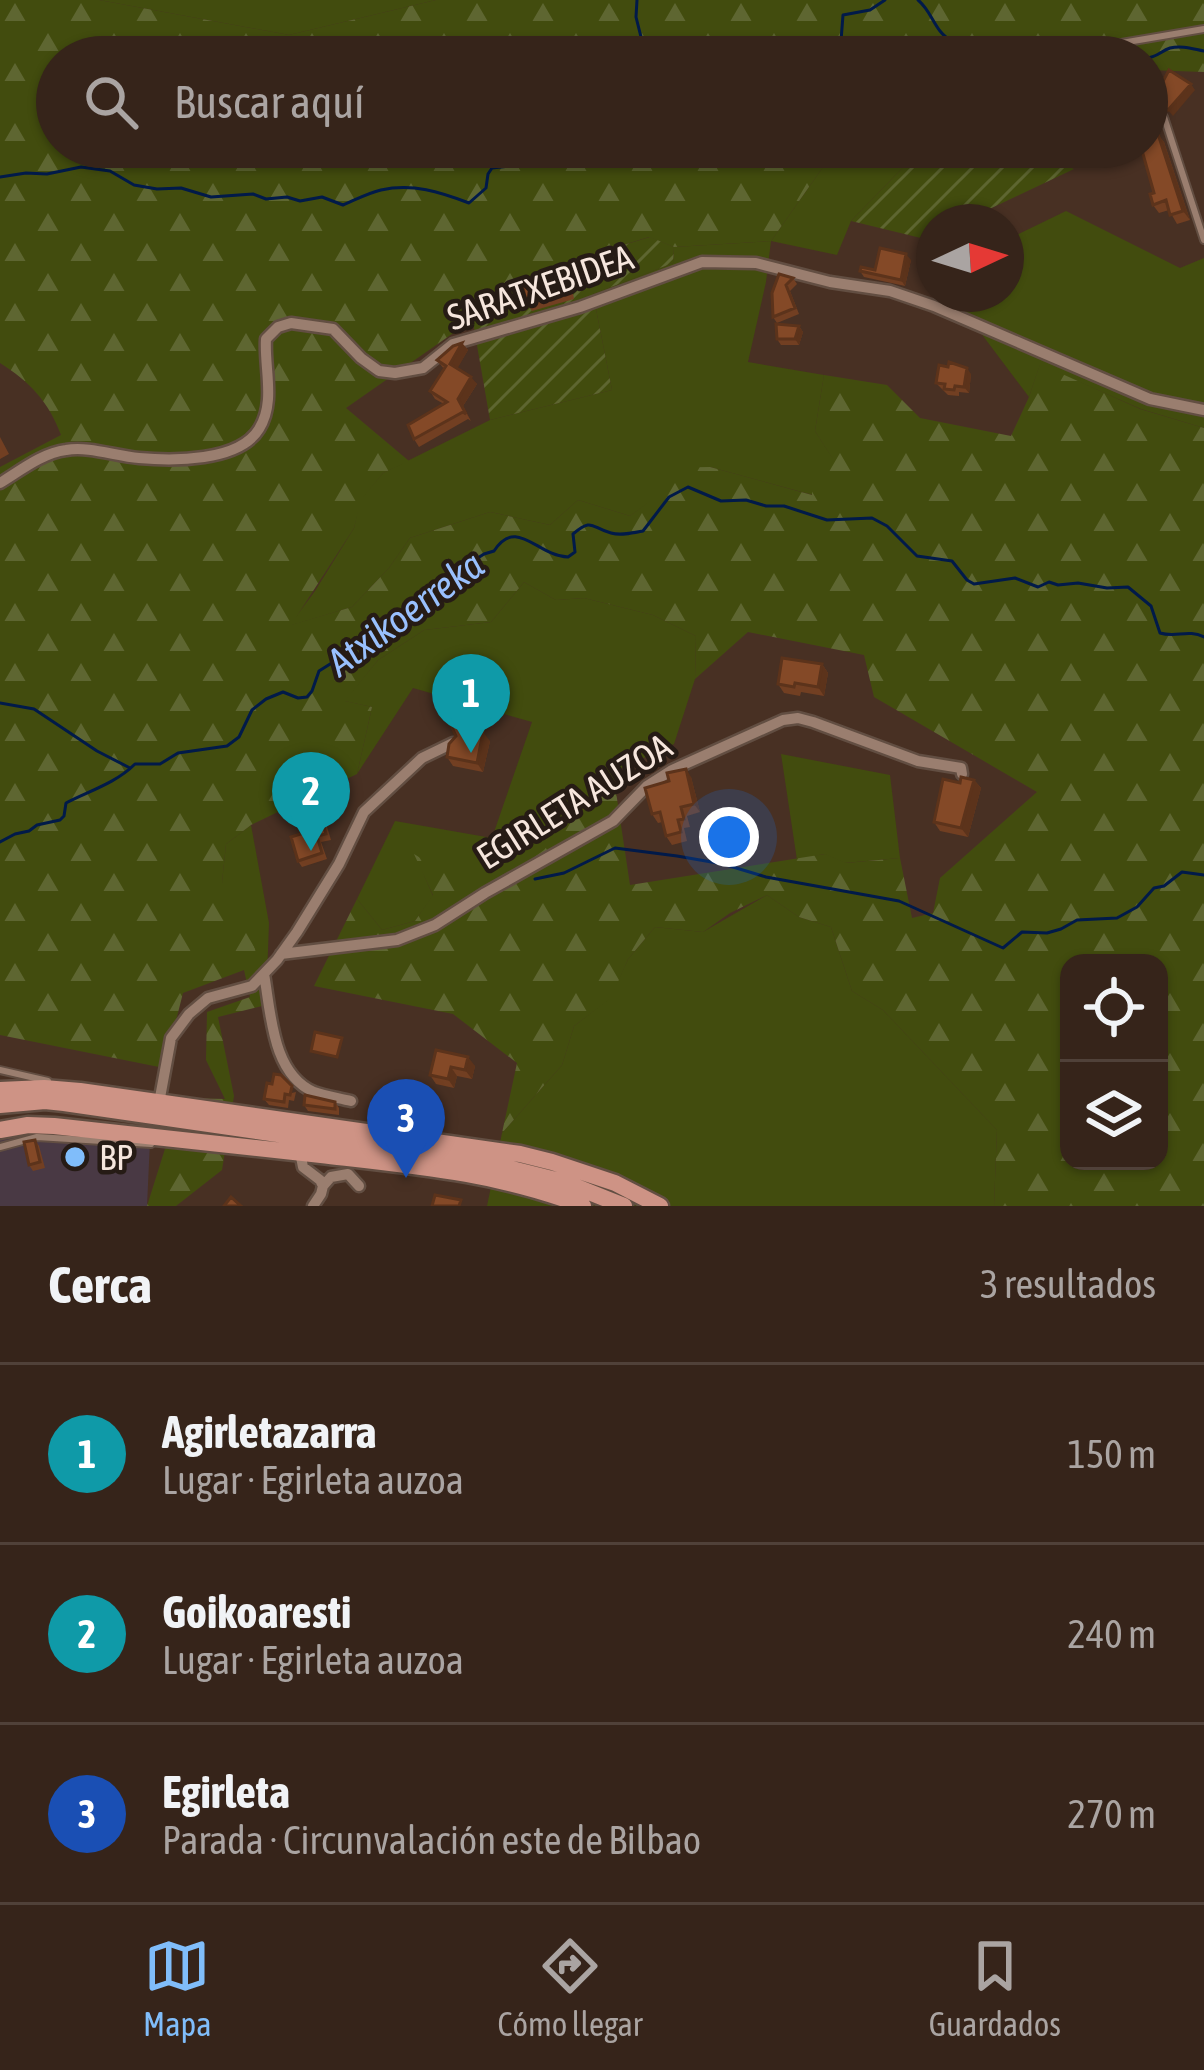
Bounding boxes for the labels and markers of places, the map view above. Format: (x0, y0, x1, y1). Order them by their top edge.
pin: 1 (432, 654, 510, 753)
pin: 2 (272, 752, 350, 851)
pin: 3 (367, 1079, 445, 1178)
place label: BP (99, 1136, 134, 1178)
marker: BP (62, 1144, 88, 1170)

